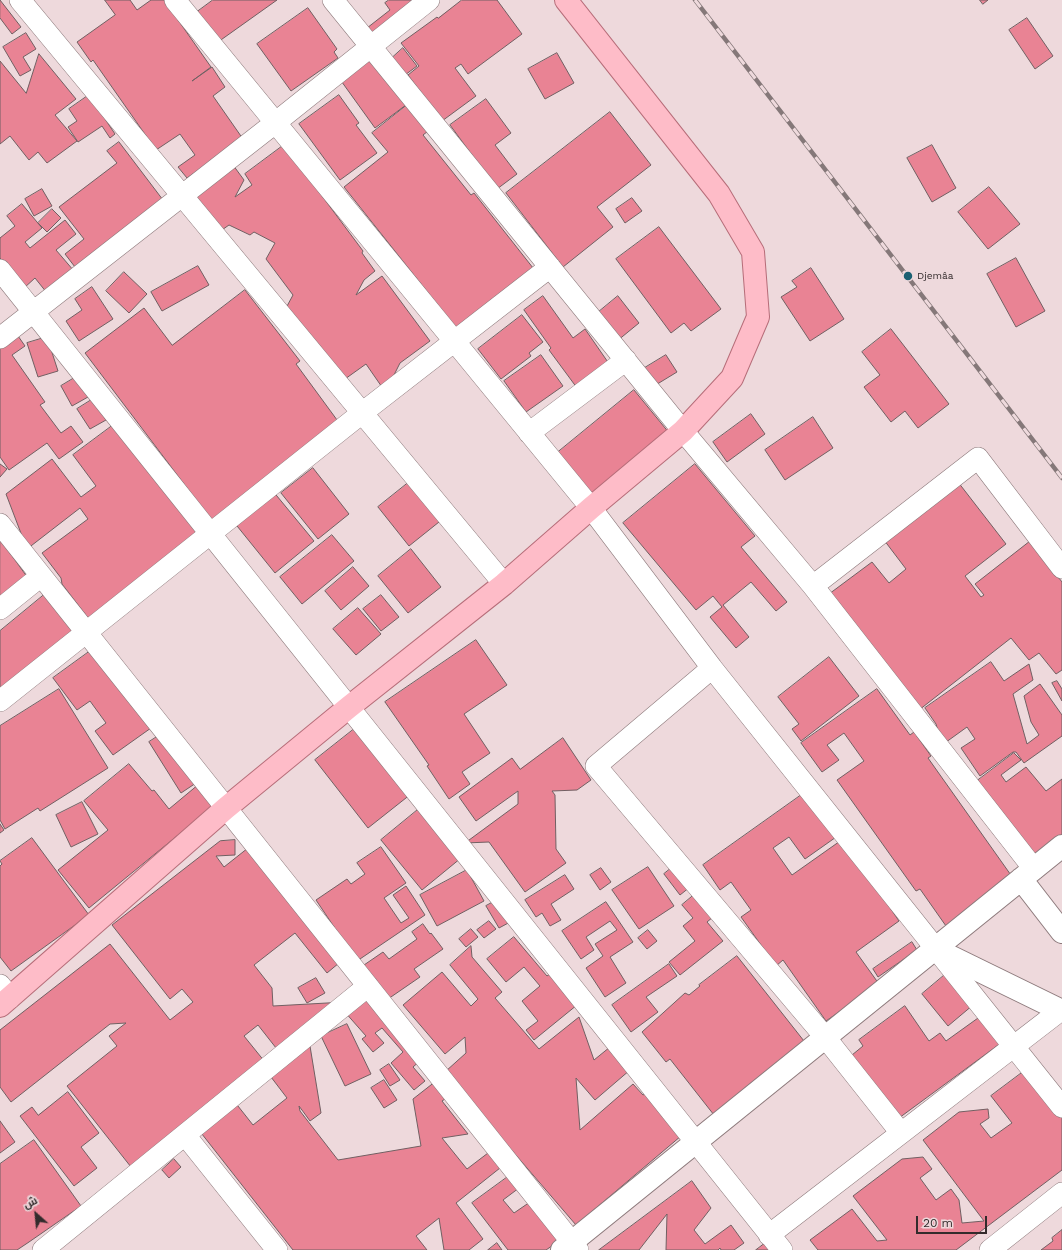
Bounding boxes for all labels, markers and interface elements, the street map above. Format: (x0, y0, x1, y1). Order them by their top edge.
marker: Djemâa (902, 270, 914, 282)
place label: Djemâa (917, 270, 953, 282)
north arrow (16, 1194, 56, 1234)
text: ش (21, 1194, 40, 1212)
scale bar (918, 1208, 989, 1234)
text: 20 m (923, 1216, 953, 1230)

